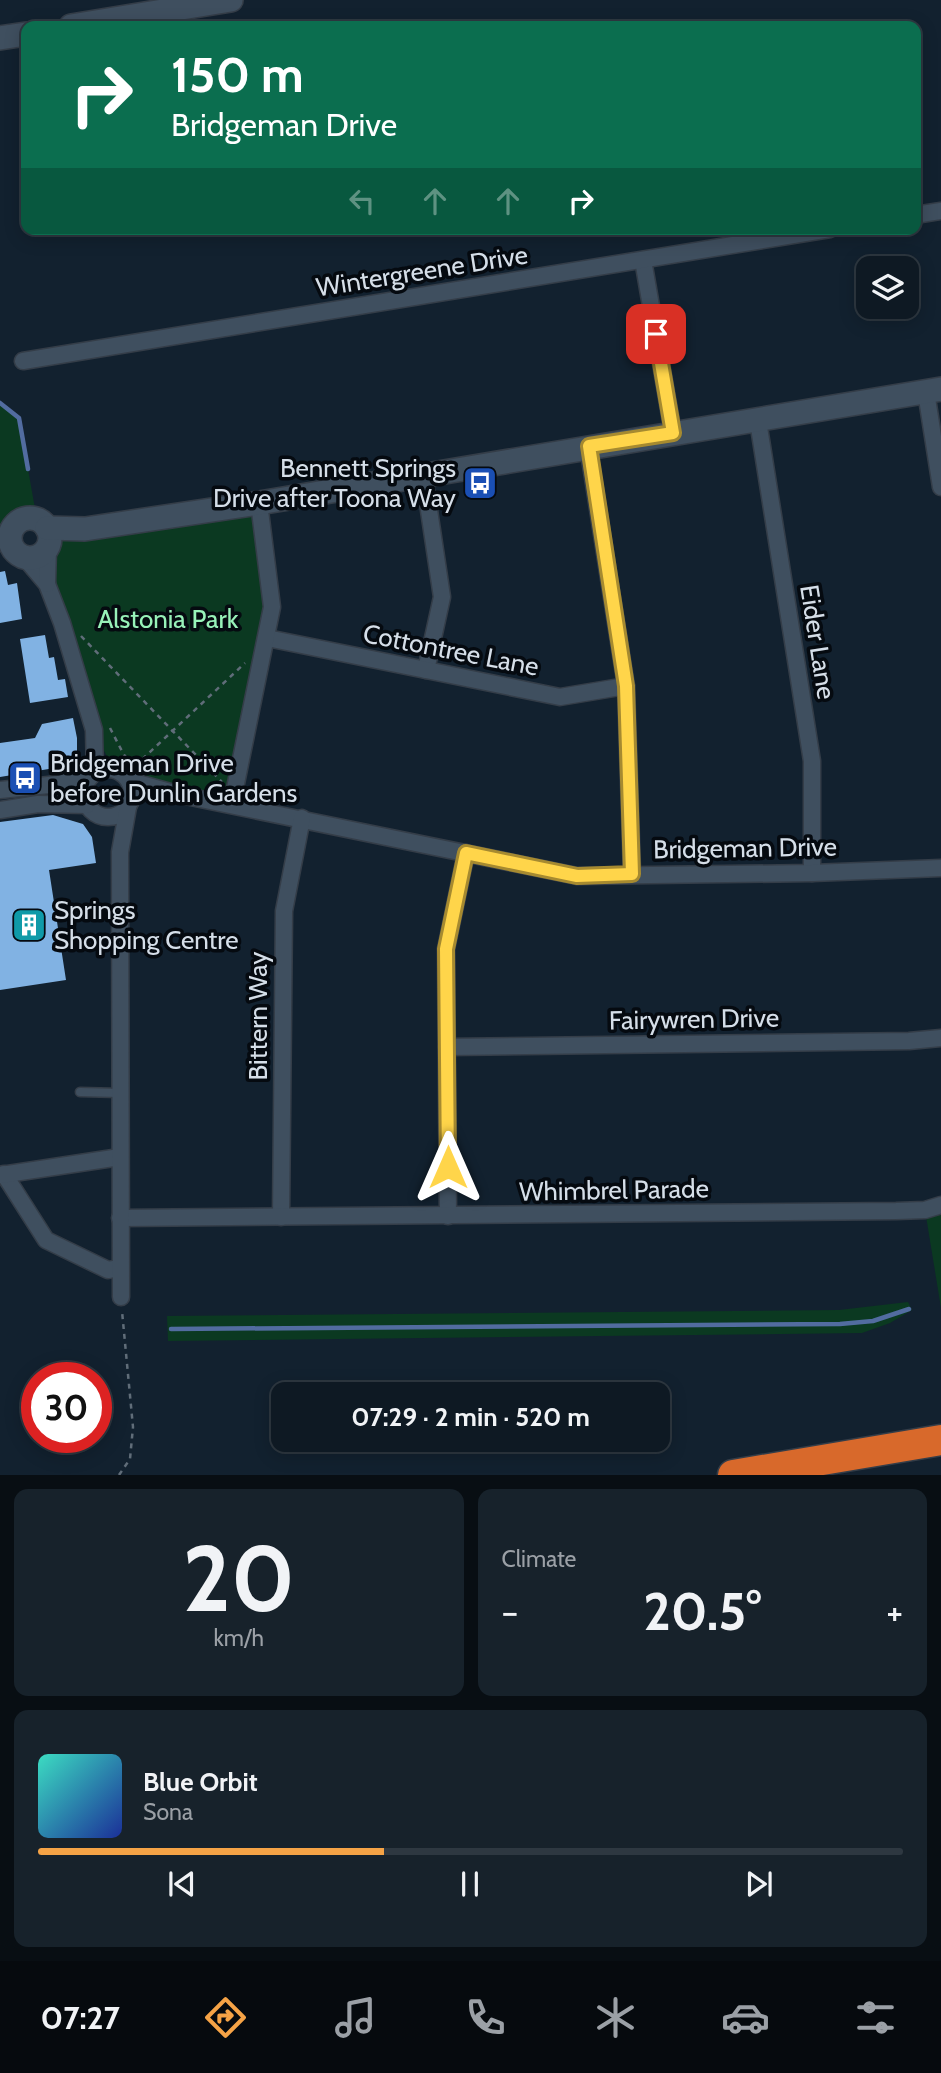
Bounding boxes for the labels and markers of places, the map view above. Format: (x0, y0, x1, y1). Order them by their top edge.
pin (626, 304, 686, 364)
place label: Bennett Springs Drive after Toona Way (213, 452, 456, 514)
bus stop icon: Bennett Springs Drive after Toona Way (461, 464, 499, 502)
place label: Bridgeman Drive before Dunlin Gardens (50, 747, 297, 809)
bus stop icon: Bridgeman Drive before Dunlin Gardens (6, 759, 44, 797)
place label: Springs Shopping Centre (54, 894, 238, 956)
building icon: Springs Shopping Centre (10, 906, 48, 944)

